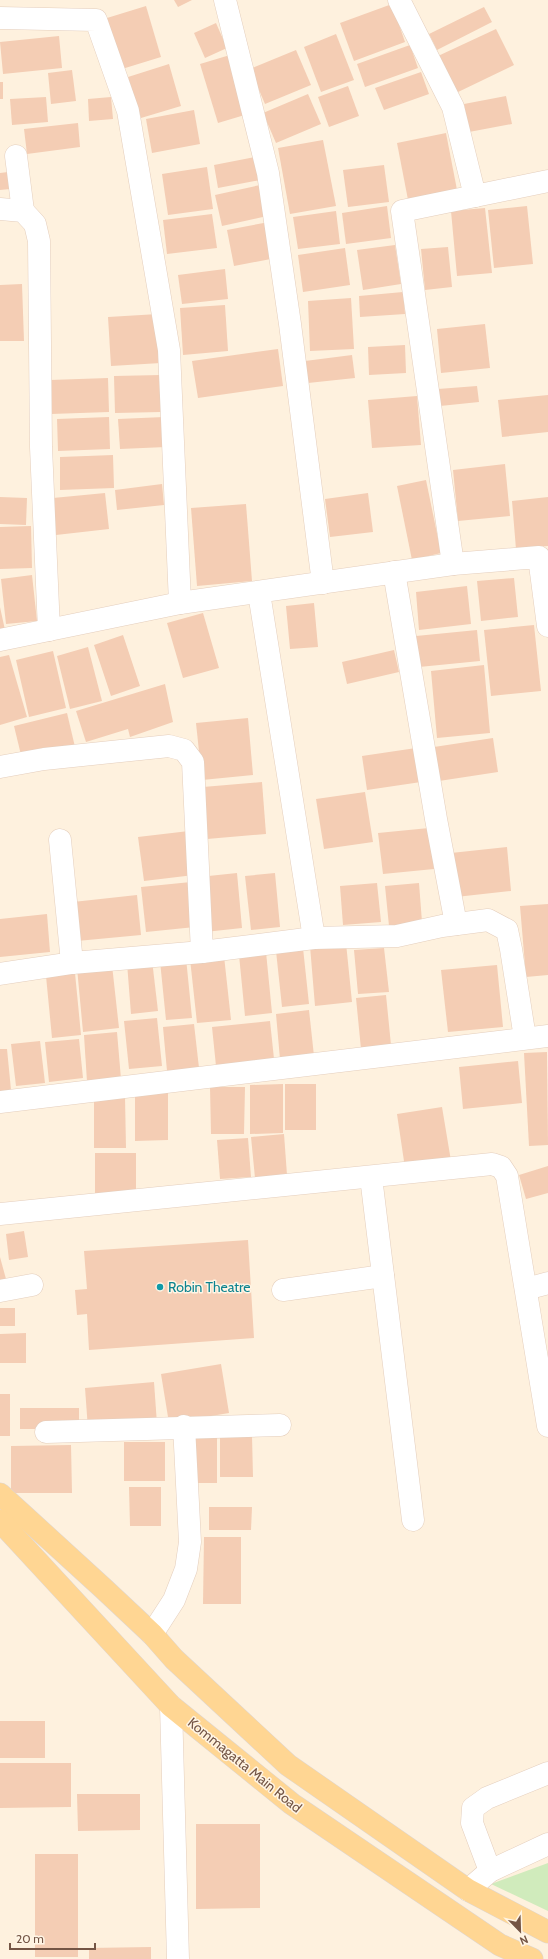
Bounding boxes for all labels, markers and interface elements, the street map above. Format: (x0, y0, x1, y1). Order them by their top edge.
place label: Robin Theatre (168, 1278, 250, 1296)
marker: Robin Theatre (155, 1282, 165, 1292)
street label: Kommagatta Main Road (184, 1713, 306, 1817)
north arrow (500, 1911, 540, 1951)
scale bar (10, 1925, 95, 1951)
text: 20 m (16, 1931, 44, 1946)
text: N (518, 1932, 530, 1948)

